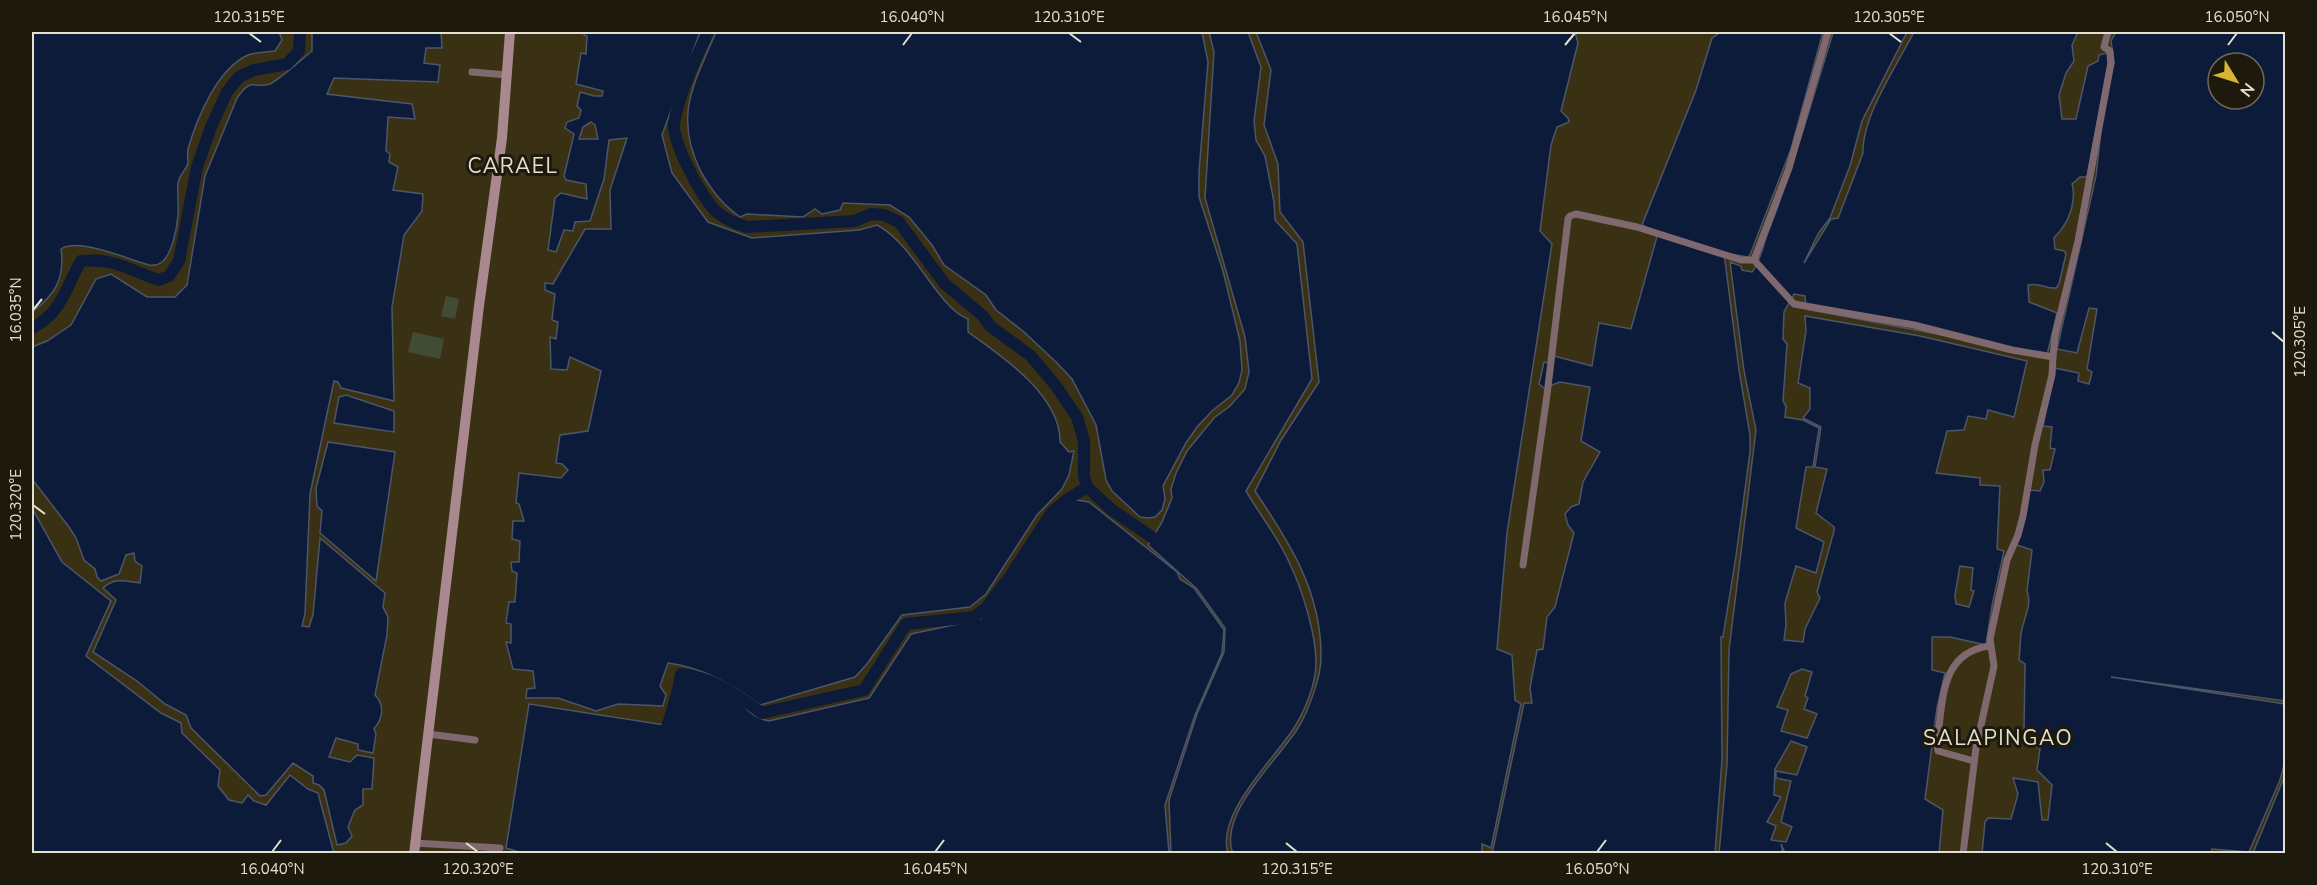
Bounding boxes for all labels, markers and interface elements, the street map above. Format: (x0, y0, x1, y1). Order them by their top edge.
text: 120.315°E (213, 7, 285, 27)
text: 16.040°N (879, 7, 945, 27)
text: 120.310°E (1033, 7, 1105, 27)
text: 16.045°N (1542, 7, 1608, 27)
text: 120.305°E (1853, 7, 1925, 27)
text: 16.050°N (2204, 7, 2270, 27)
north arrow (2206, 51, 2266, 111)
text: N (2235, 78, 2259, 101)
district label: CARAEL (468, 152, 558, 180)
text: 16.035°N (6, 277, 26, 343)
text: 120.305°E (2290, 306, 2310, 378)
text: 120.320°E (6, 469, 26, 541)
district label: SALAPINGAO (1923, 724, 2073, 752)
text: 16.040°N (239, 859, 305, 879)
text: 120.320°E (442, 859, 514, 879)
text: 16.045°N (902, 859, 968, 879)
text: 120.315°E (1261, 859, 1333, 879)
text: 16.050°N (1564, 859, 1630, 879)
text: 120.310°E (2081, 859, 2153, 879)

